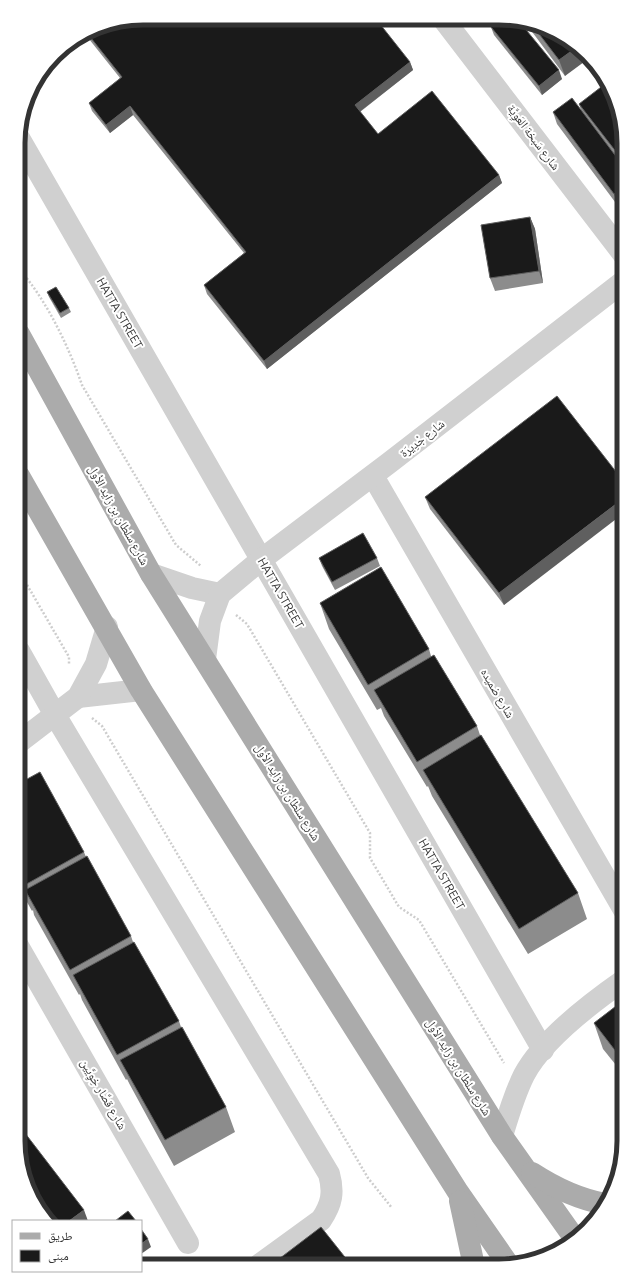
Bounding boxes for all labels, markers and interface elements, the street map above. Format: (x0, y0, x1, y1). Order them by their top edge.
street label: شارع سَبخة العَوِيَّة (503, 102, 563, 174)
street label: HATTA STREET (94, 275, 146, 351)
street label: شارع جْدِيرَة (397, 417, 448, 461)
street label: شارع سلطان بن زايد الأول (84, 463, 152, 568)
street label: HATTA STREET (255, 555, 307, 631)
street label: شارع ضميده (477, 666, 517, 721)
street label: شارع سلطان بن زايد الأول (251, 741, 323, 844)
street label: HATTA STREET (416, 836, 468, 912)
street label: شارع سلطان بن زايد الأول (422, 1016, 494, 1119)
street label: شارع قصَّار خِوِيَّين (76, 1057, 129, 1133)
legend (12, 1220, 142, 1272)
text: طريق (48, 1229, 73, 1243)
text: مبنى (48, 1249, 69, 1263)

